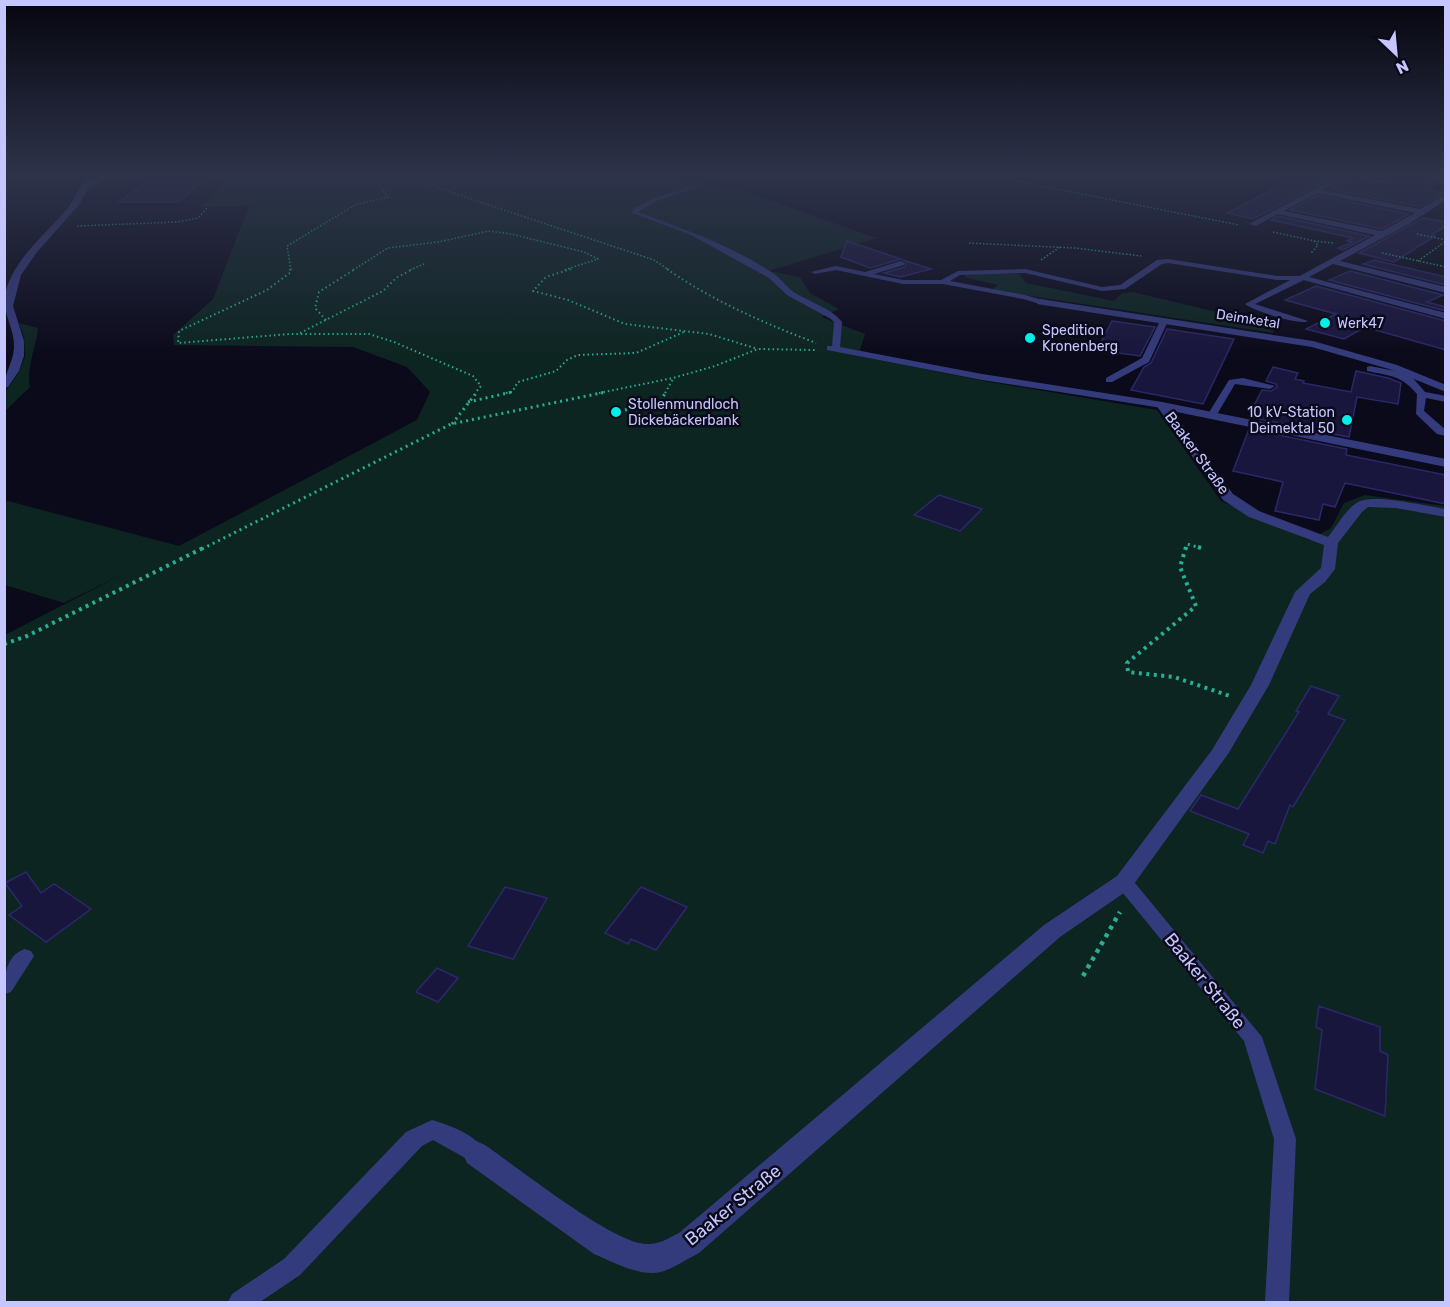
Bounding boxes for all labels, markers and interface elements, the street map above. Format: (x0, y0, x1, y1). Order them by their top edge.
north arrow (1366, 24, 1426, 84)
text: N (1393, 56, 1412, 78)
street label: Deimketal (1215, 306, 1281, 332)
place label: Werk47 (1337, 315, 1384, 332)
marker: Werk47 (1318, 316, 1332, 330)
place label: Spedition Kronenberg (1042, 322, 1118, 355)
marker: Spedition Kronenberg (1023, 331, 1037, 345)
place label: Stollenmundloch Dickebäckerbank (628, 396, 740, 429)
place label: 10 kV-Station Deimektal 50 (1247, 404, 1335, 437)
marker: Stollenmundloch Dickebäckerbank (609, 405, 623, 419)
street label: Baaker Straße (1161, 408, 1233, 498)
marker: 10 kV-Station Deimektal 50 (1340, 413, 1354, 427)
street label: Baaker Straße (1160, 929, 1250, 1033)
street label: Baaker Straße (681, 1160, 785, 1250)

